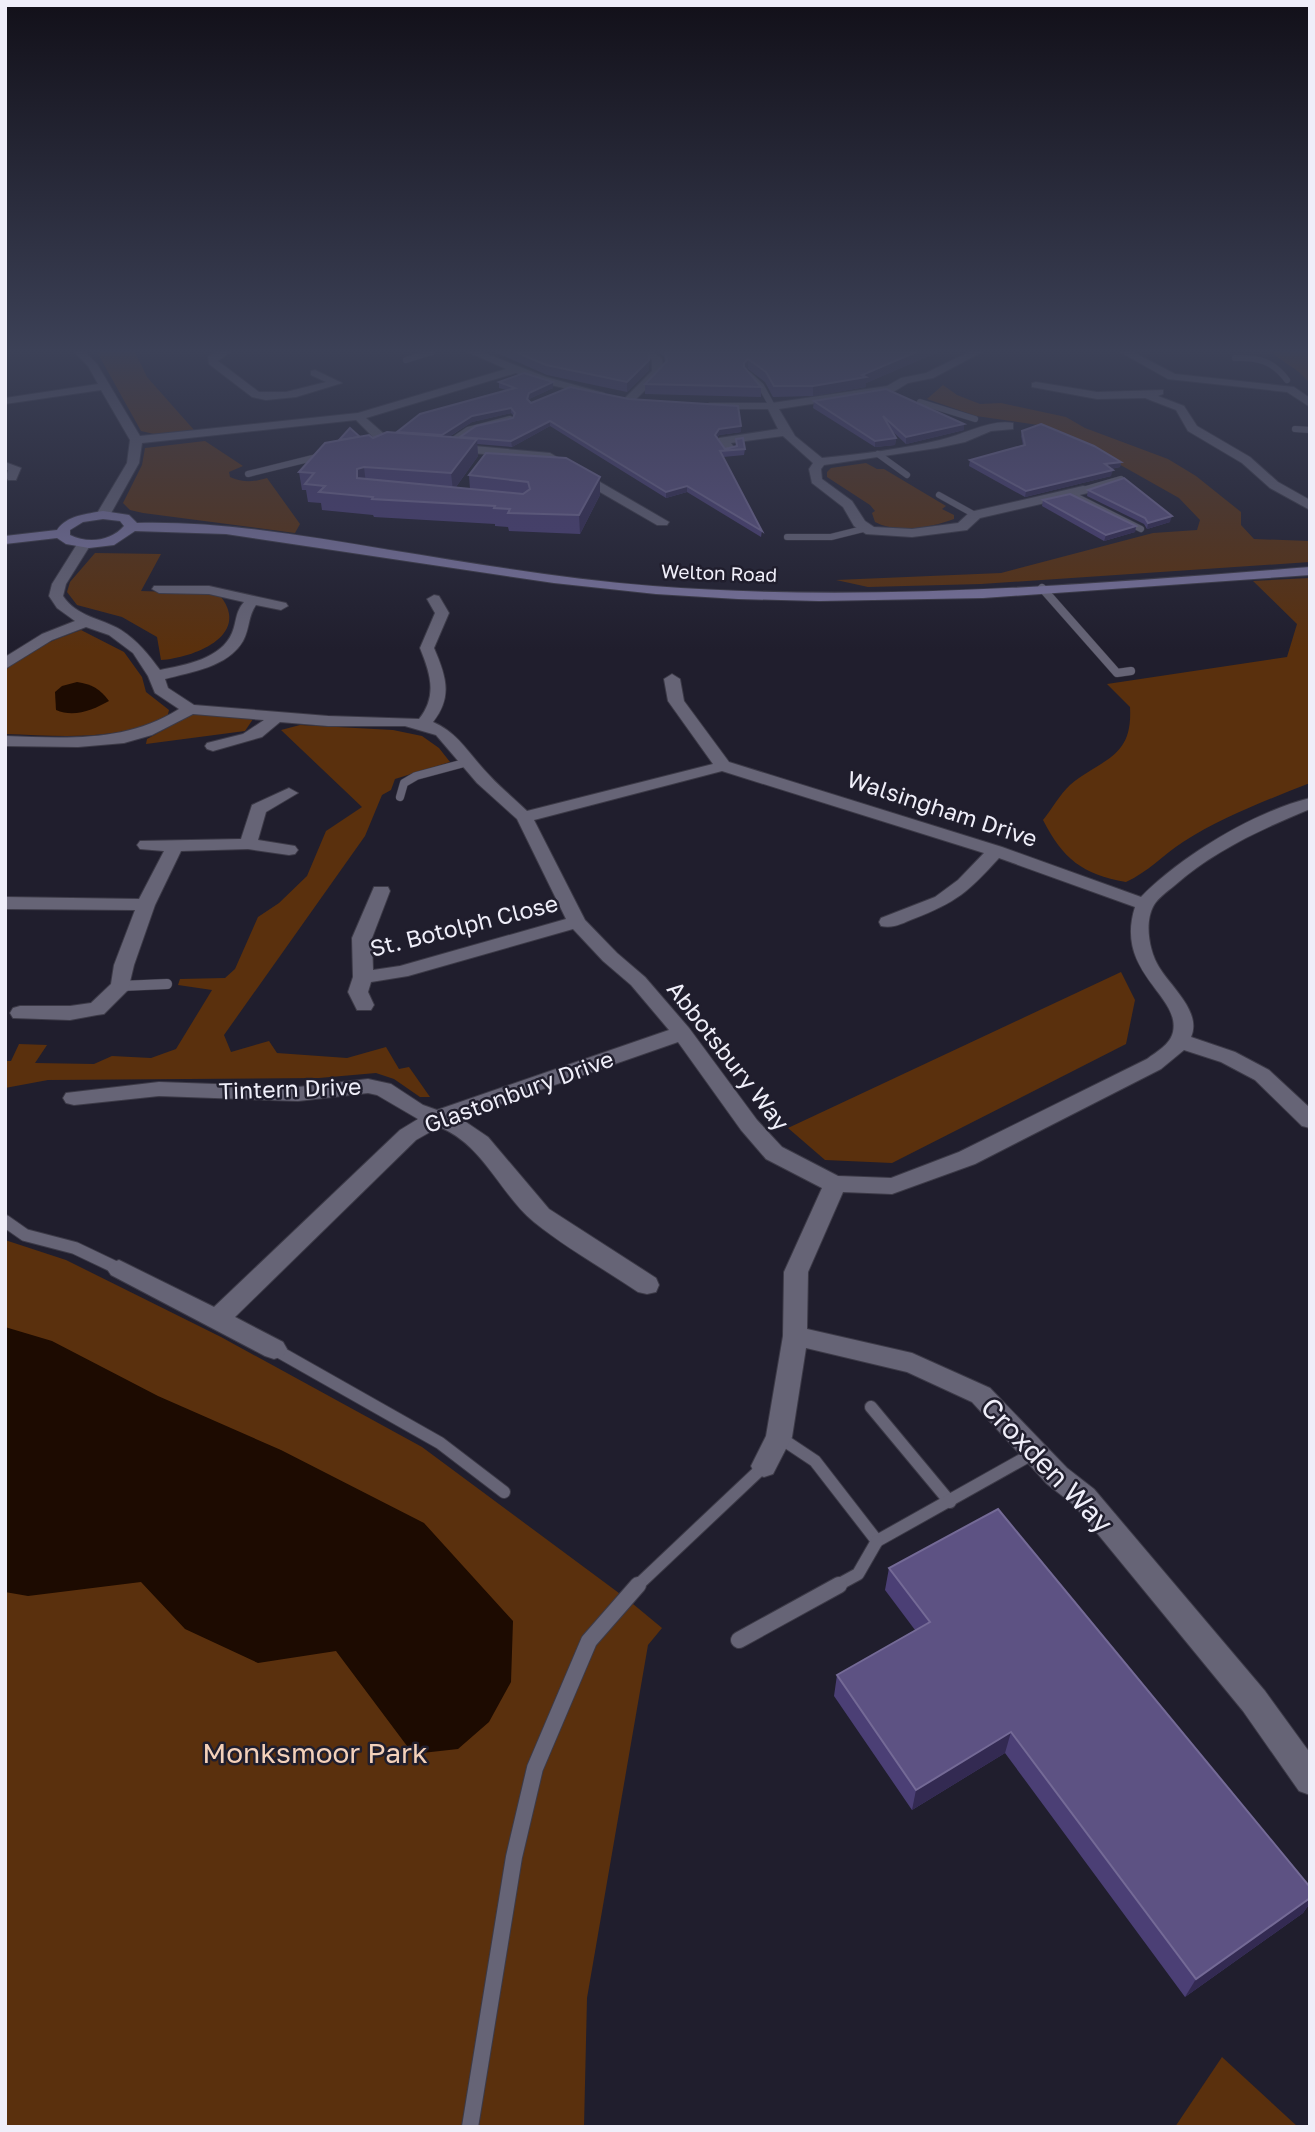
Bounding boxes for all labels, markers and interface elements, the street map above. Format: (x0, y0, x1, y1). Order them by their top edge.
street label: Welton Road (661, 559, 777, 586)
street label: Walsingham Drive (844, 764, 1041, 852)
street label: St. Botolph Close (367, 888, 561, 962)
street label: Abbotsbury Way (662, 975, 796, 1136)
street label: Glastonbury Drive (420, 1044, 617, 1138)
street label: Tintern Drive (218, 1072, 362, 1104)
street label: Croxden Way (975, 1390, 1120, 1539)
park label: Monksmoor Park (202, 1736, 428, 1769)

